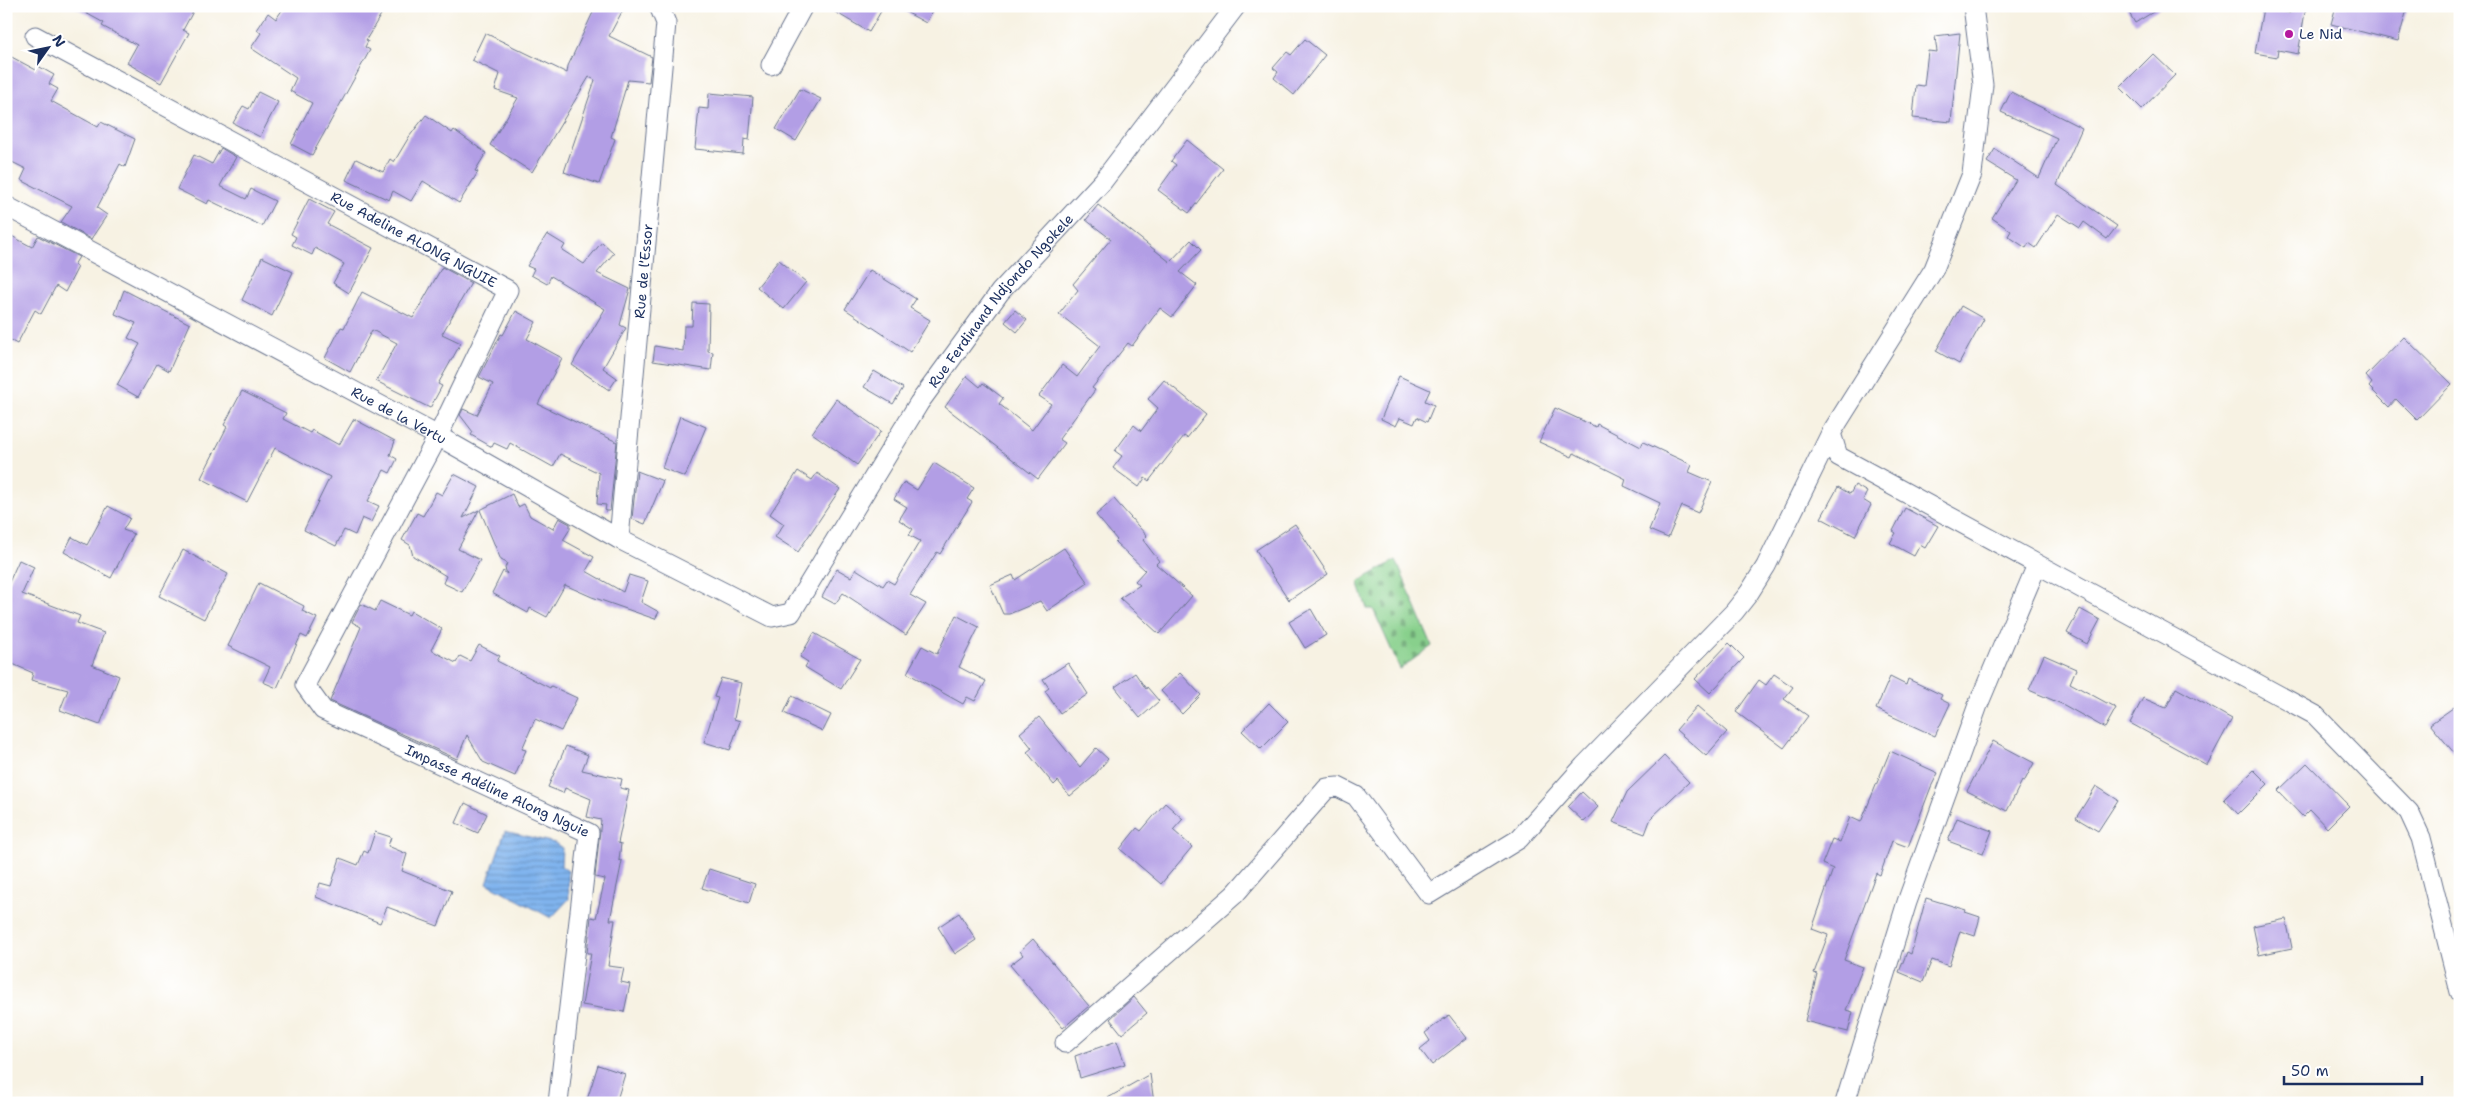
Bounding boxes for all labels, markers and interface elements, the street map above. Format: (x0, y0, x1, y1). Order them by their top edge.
north arrow (22, 22, 72, 72)
place label: Le Nid (2299, 25, 2343, 43)
marker: Le Nid (2283, 28, 2295, 40)
text: N (48, 31, 69, 50)
street label: Rue Adeline ALONG NGUIE (328, 187, 500, 292)
street label: Rue Ferdinand Ndjondo Ngokele (924, 210, 1077, 391)
street label: Rue de l'Essor (630, 223, 657, 319)
street label: Rue de la Vertu (348, 382, 450, 448)
street label: Impasse Adéline Along Nguie (402, 740, 593, 841)
scale bar (2284, 1054, 2421, 1086)
text: 50 m (2291, 1061, 2329, 1081)

